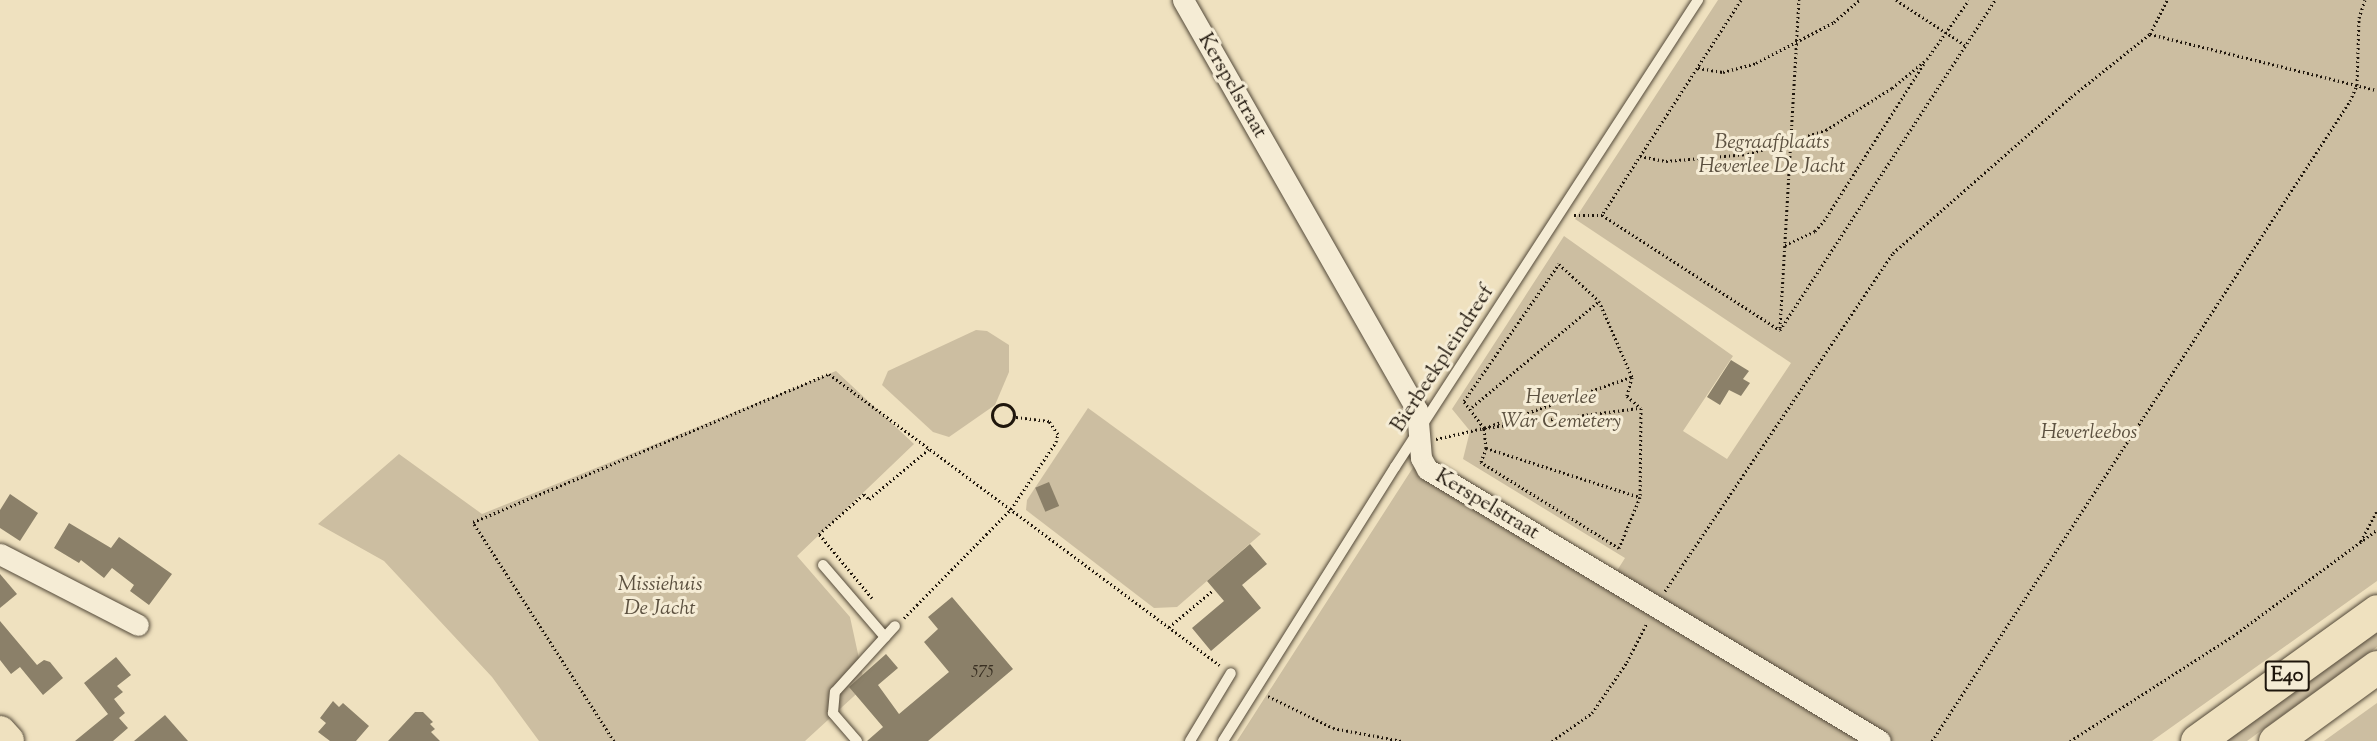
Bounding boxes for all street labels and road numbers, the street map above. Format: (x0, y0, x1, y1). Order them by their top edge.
street label: Kerspelstraat (1192, 29, 1272, 143)
street label: Bierbeekpleindreef (1386, 281, 1500, 437)
street label: Kerspelstraat (1430, 464, 1544, 546)
road number: E40 (2264, 659, 2310, 693)

